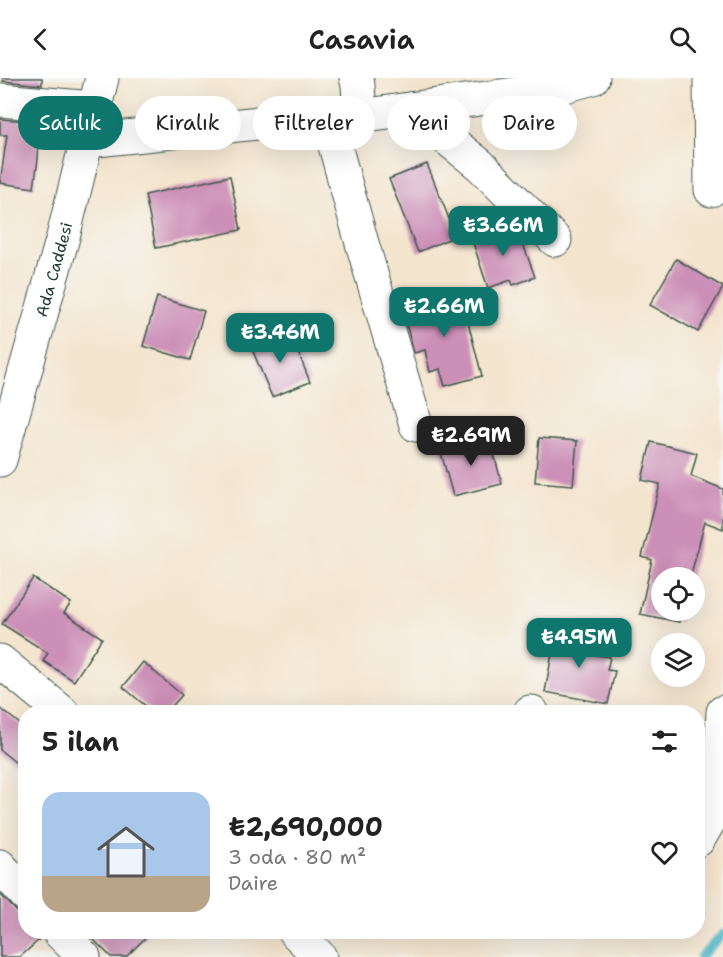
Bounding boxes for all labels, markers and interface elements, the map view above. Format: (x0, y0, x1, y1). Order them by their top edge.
text: Casavia (308, 21, 415, 58)
icon: back (24, 23, 57, 56)
icon: search (666, 23, 699, 56)
chip: Satılık (18, 96, 123, 150)
chip: Kiralık (135, 96, 241, 150)
chip: Filtreler (253, 96, 375, 150)
chip: Yeni (387, 96, 470, 150)
chip: Daire (482, 96, 577, 150)
pin: ₺3.66M (454, 206, 552, 257)
text: ₺3.66M (463, 212, 543, 238)
street label: Ada Caddesi (31, 220, 77, 319)
pin: ₺2.66M (395, 287, 493, 338)
text: ₺2.66M (403, 293, 485, 319)
pin: ₺3.46M (231, 313, 329, 364)
text: ₺3.46M (240, 319, 320, 345)
pin: ₺2.69M (422, 416, 520, 467)
text: ₺2.69M (431, 422, 511, 448)
map controls (651, 567, 705, 687)
button: locate (651, 567, 705, 621)
pin: ₺4.95M (530, 618, 628, 669)
text: ₺4.95M (541, 624, 617, 650)
button: layers (651, 633, 705, 687)
text: 5 ilan (42, 724, 119, 759)
icon: filters (648, 725, 681, 758)
text: ₺2,690,000 (228, 809, 383, 844)
icon: home (90, 816, 162, 888)
icon: heart (648, 836, 681, 869)
text: 3 oda · 80 m² (228, 844, 366, 870)
text: Daire (228, 870, 278, 896)

